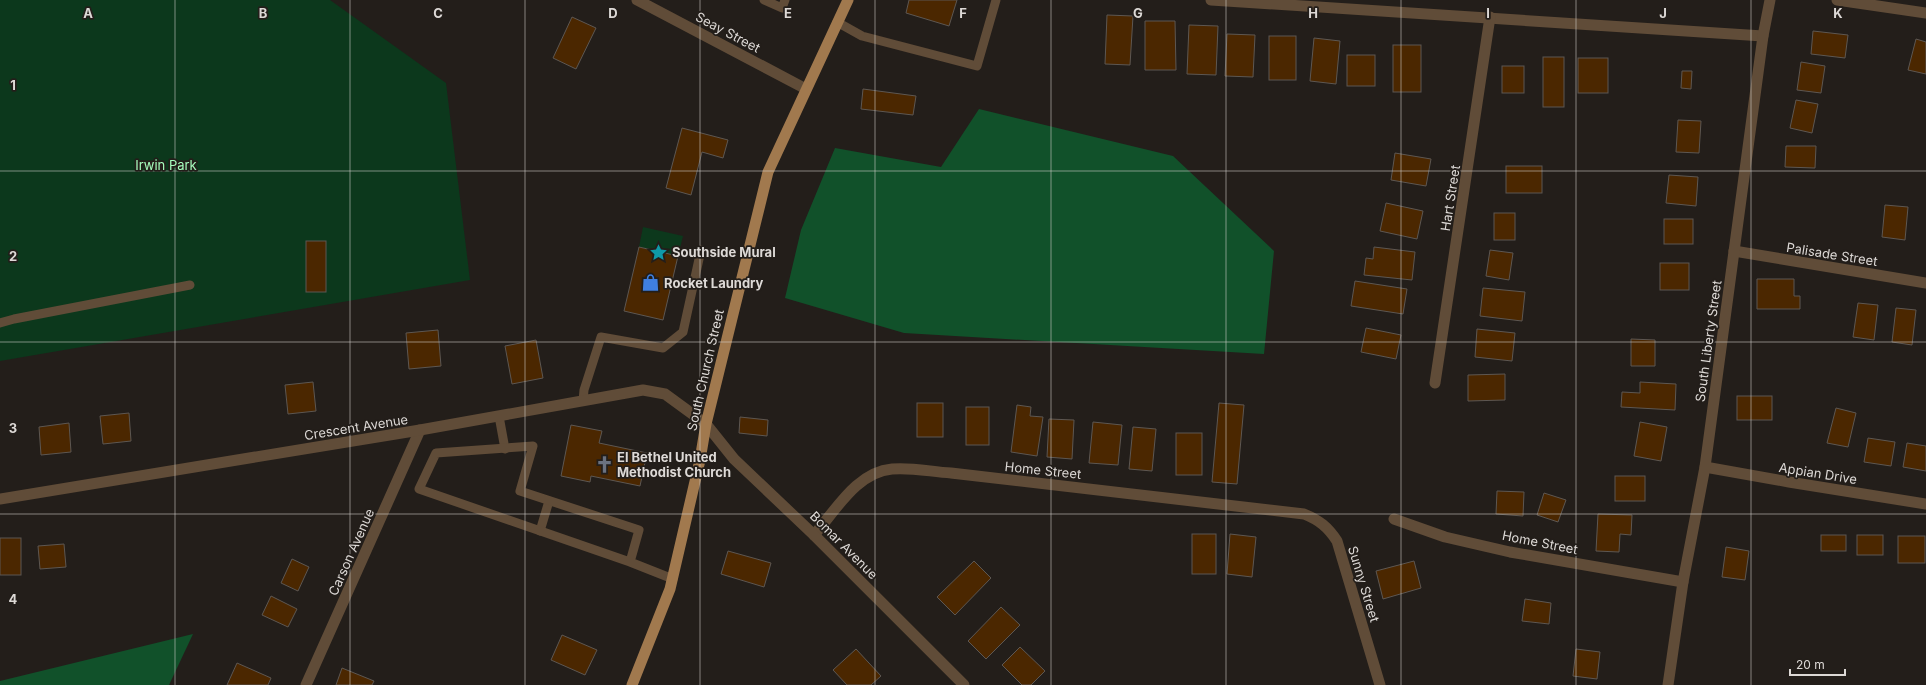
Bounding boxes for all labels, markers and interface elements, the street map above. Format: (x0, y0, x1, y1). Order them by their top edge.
text: A (83, 5, 93, 21)
text: B (259, 5, 268, 21)
text: C (433, 5, 443, 21)
text: D (608, 5, 618, 21)
text: E (784, 5, 792, 21)
text: F (959, 5, 967, 21)
text: G (1133, 5, 1143, 21)
text: H (1308, 5, 1318, 21)
text: I (1486, 5, 1490, 21)
text: J (1659, 5, 1667, 21)
text: K (1833, 5, 1843, 21)
street label: Seay Street (693, 8, 763, 56)
text: 1 (10, 77, 16, 93)
park label: Irwin Park (135, 157, 197, 173)
street label: Hart Street (1437, 164, 1463, 232)
street label: Palisade Street (1785, 239, 1879, 269)
place icon: Southside Mural (649, 242, 669, 262)
place label: Southside Mural (672, 244, 776, 260)
text: 2 (9, 248, 17, 264)
shop icon: Rocket Laundry (641, 273, 661, 293)
place label: Rocket Laundry (664, 275, 764, 291)
street label: South Liberty Street (1692, 279, 1724, 403)
street label: South Church Street (683, 308, 727, 432)
street label: Crescent Avenue (303, 411, 409, 443)
text: 3 (9, 420, 17, 436)
place label: El Bethel United Methodist Church (617, 449, 731, 480)
church icon: El Bethel United Methodist Church (594, 454, 614, 474)
street label: Home Street (1004, 458, 1082, 482)
street label: Appian Drive (1778, 459, 1858, 487)
street label: Carson Avenue (325, 506, 377, 598)
street label: Bomar Avenue (807, 508, 881, 582)
street label: Home Street (1501, 527, 1579, 557)
street label: Sunny Street (1345, 544, 1383, 624)
text: 4 (9, 591, 18, 607)
scale bar (1790, 651, 1845, 677)
text: 20 m (1796, 657, 1825, 672)

